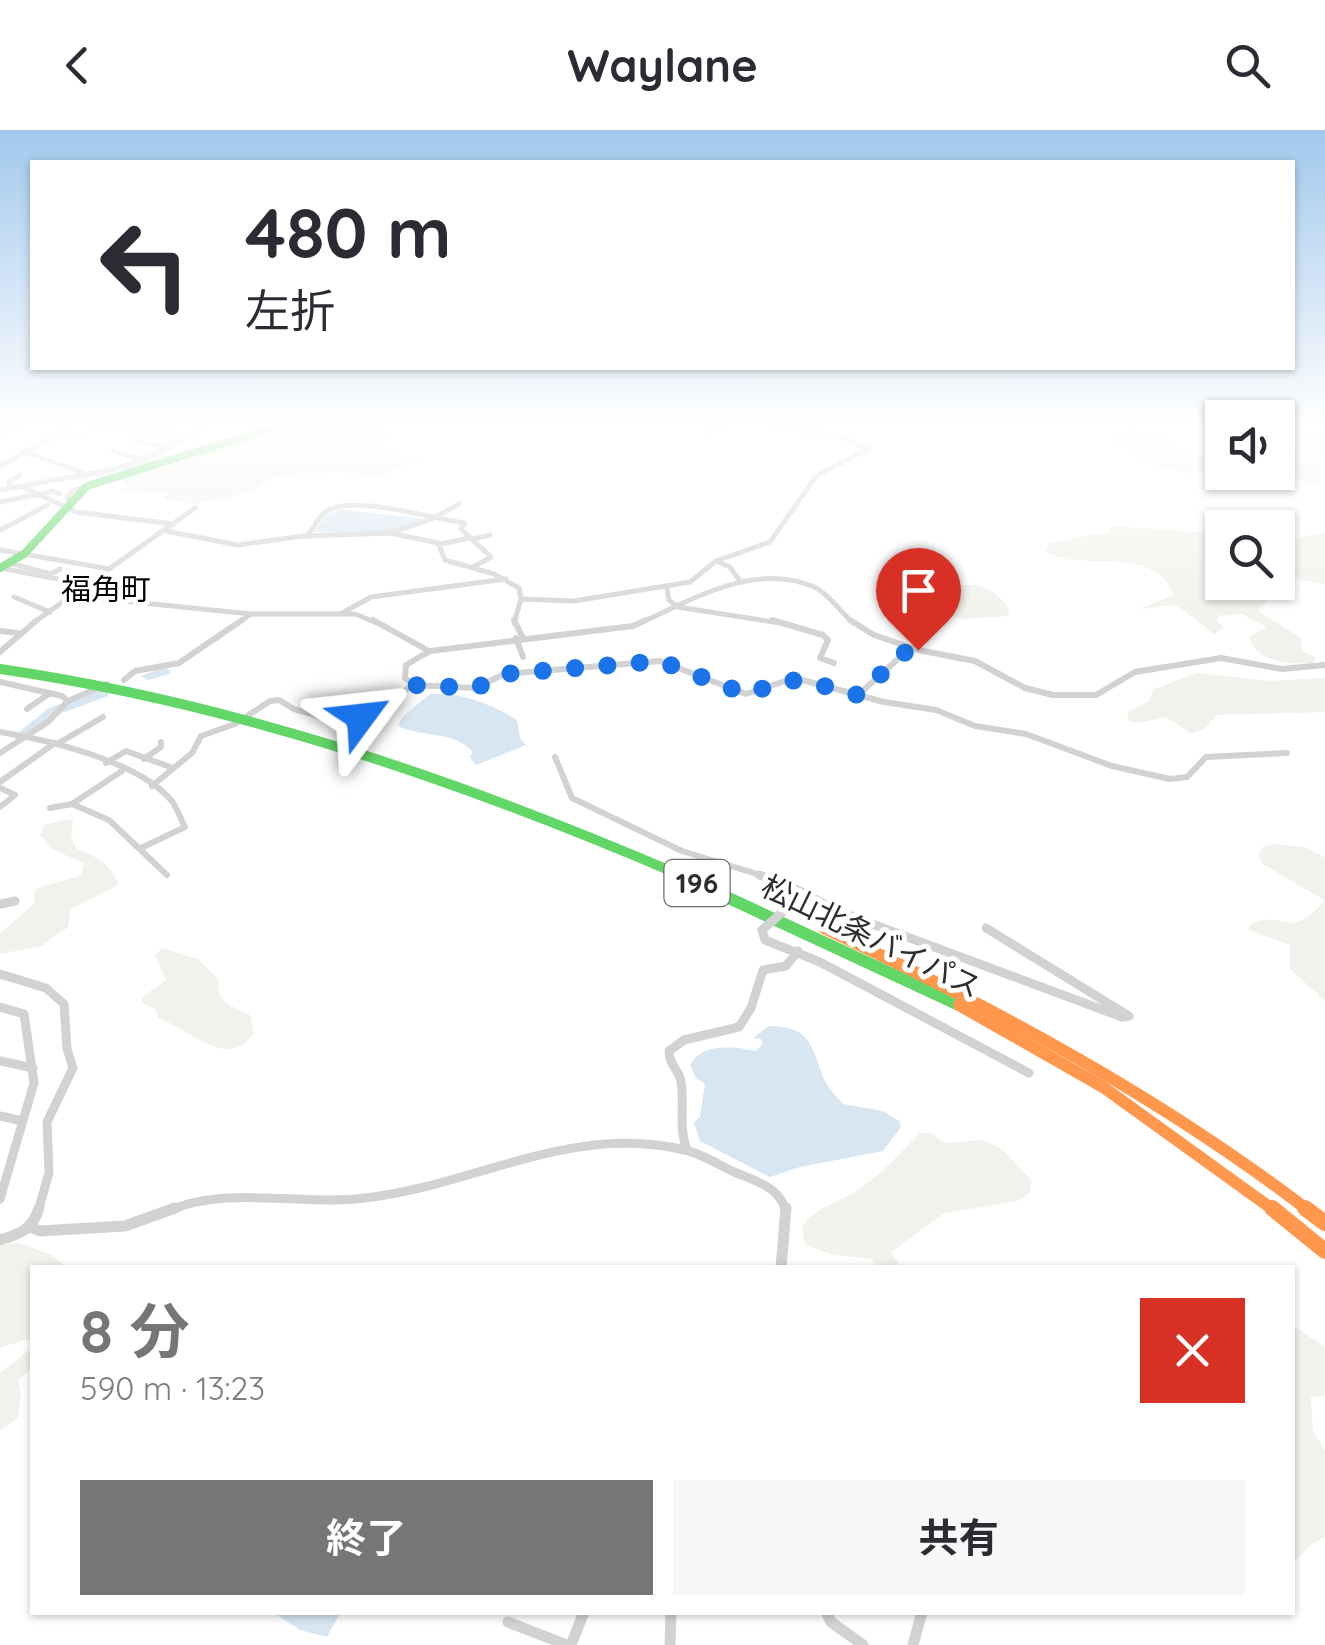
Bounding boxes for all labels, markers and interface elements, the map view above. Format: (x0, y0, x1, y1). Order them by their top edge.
text: Waylane (567, 37, 758, 93)
icon: back (50, 38, 105, 93)
icon: search (1220, 38, 1275, 93)
text: 480 m (245, 188, 452, 276)
icon: left (80, 200, 210, 330)
text: 左折 (245, 282, 335, 338)
map controls (1205, 400, 1295, 600)
button: sound (1205, 400, 1295, 490)
button: search (1205, 510, 1295, 600)
pin (876, 548, 961, 651)
icon: arrive (891, 563, 946, 618)
district label: 福角町 (61, 570, 151, 608)
position arrow (309, 665, 413, 769)
road number: 196 (664, 860, 730, 906)
street label: 松山北条バイパス (756, 867, 987, 1006)
text: 8 分 (80, 1293, 190, 1368)
button: close (1140, 1298, 1245, 1403)
text: 590 m · 13:23 (80, 1368, 265, 1408)
button: 終了 (80, 1480, 653, 1595)
button: 共有 (673, 1480, 1245, 1595)

